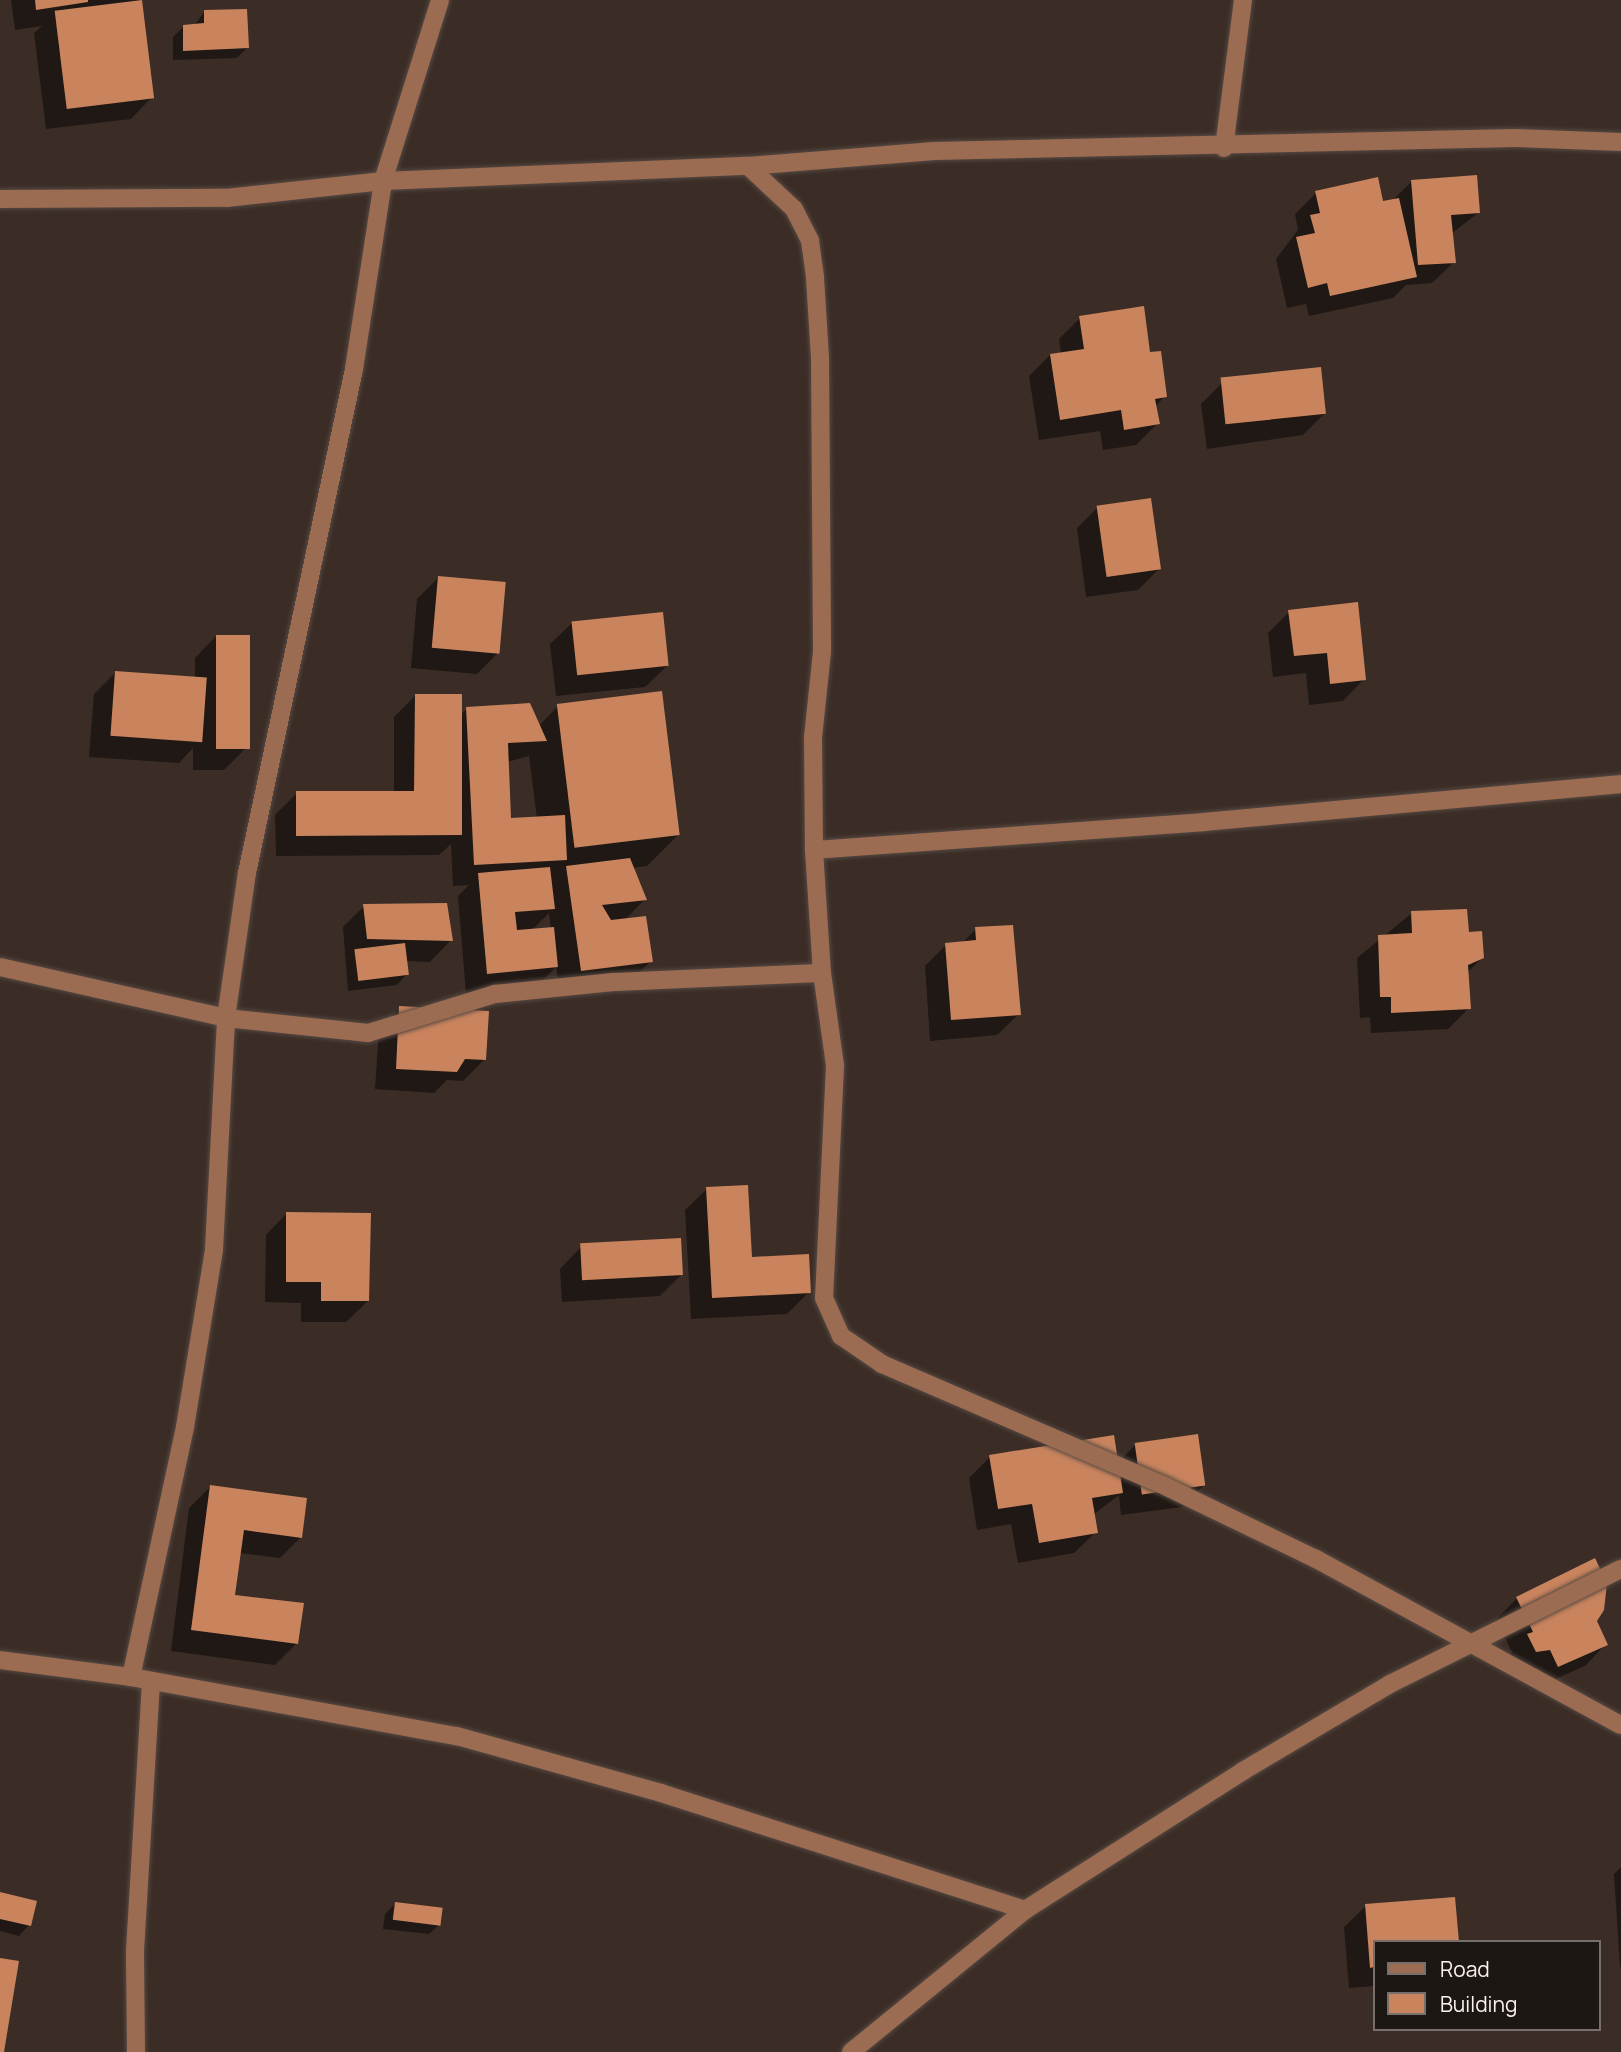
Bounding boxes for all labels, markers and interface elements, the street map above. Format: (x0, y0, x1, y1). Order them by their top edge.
legend (1372, 1940, 1600, 2031)
text: Road (1440, 1955, 1490, 1983)
text: Building (1440, 1990, 1517, 2018)

